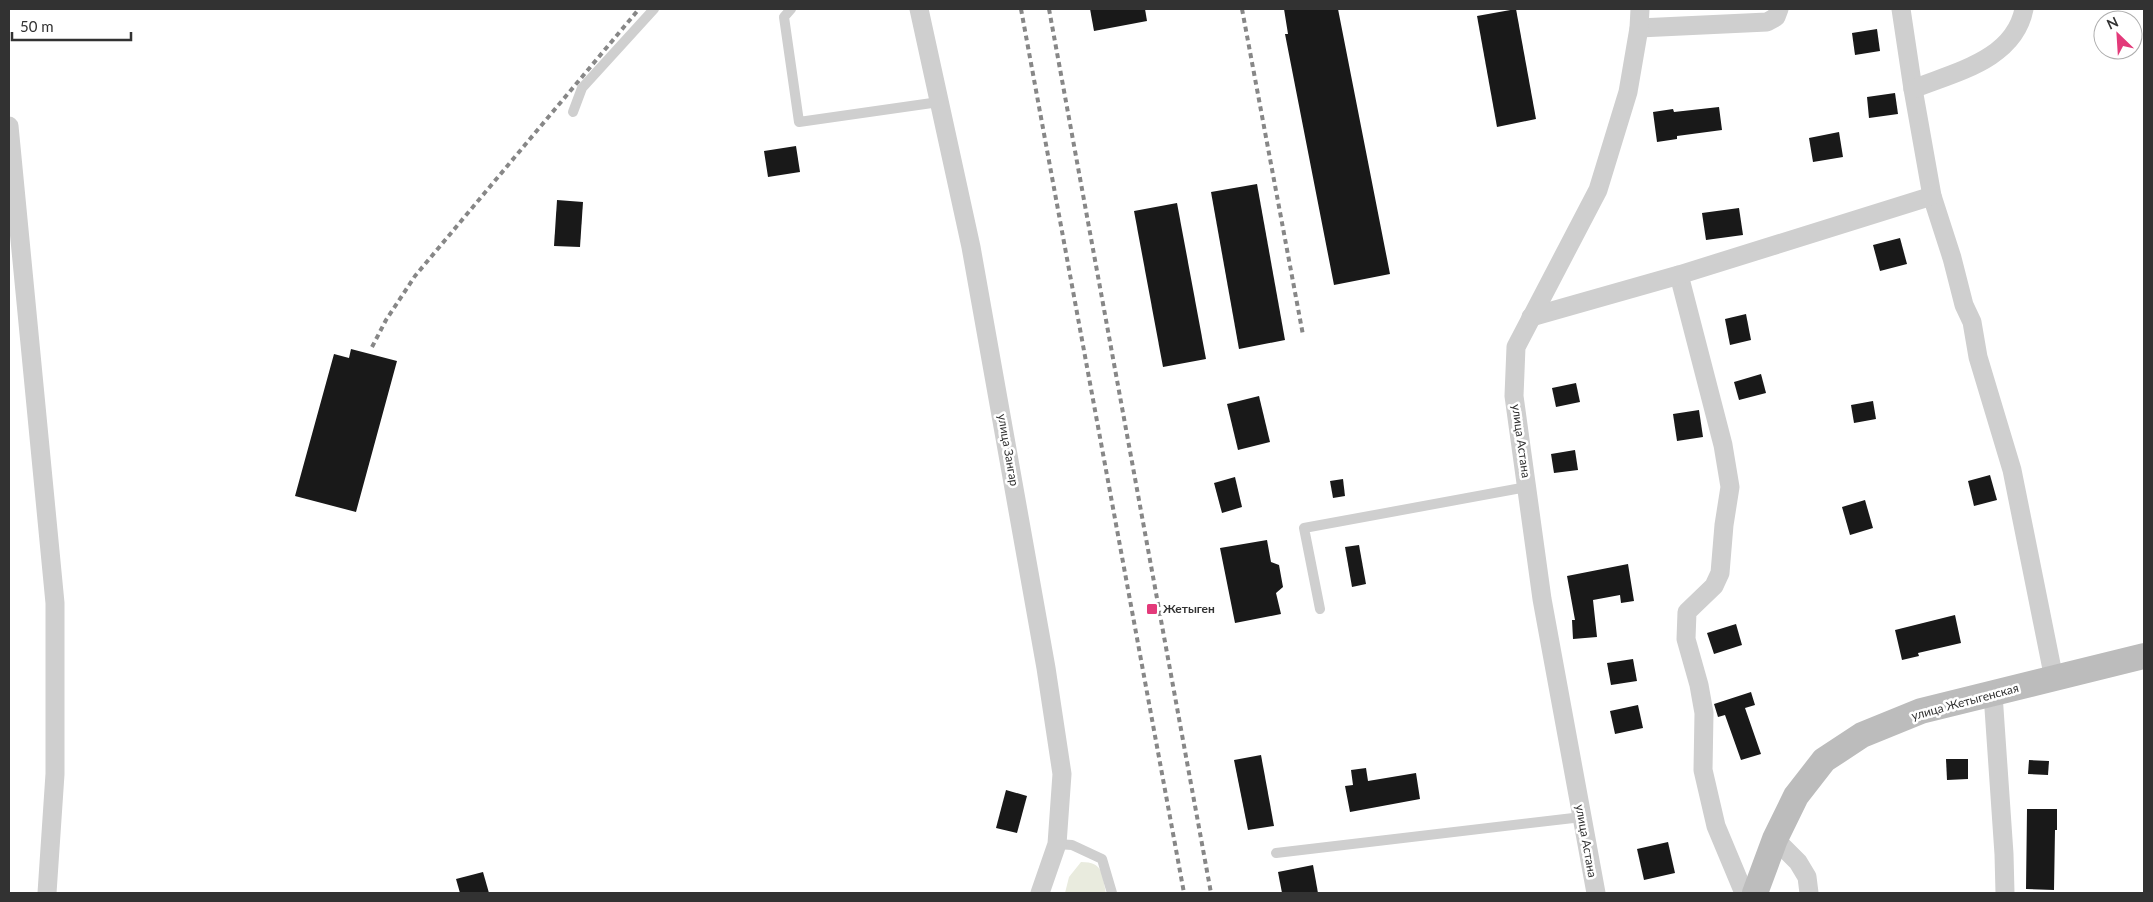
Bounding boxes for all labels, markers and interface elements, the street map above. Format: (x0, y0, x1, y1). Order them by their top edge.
scale bar (12, 10, 131, 42)
north arrow (2093, 10, 2143, 60)
text: N (2104, 13, 2121, 33)
text: 50 m (20, 17, 54, 35)
street label: улица Астана (1509, 403, 1534, 479)
street label: улица Зангар (995, 413, 1022, 487)
place label: Жетыген (1163, 601, 1215, 616)
marker: Жетыген (1145, 602, 1159, 616)
street label: улица Жетыгенская (1910, 680, 2020, 723)
street label: улица Астана (1573, 803, 1600, 879)

